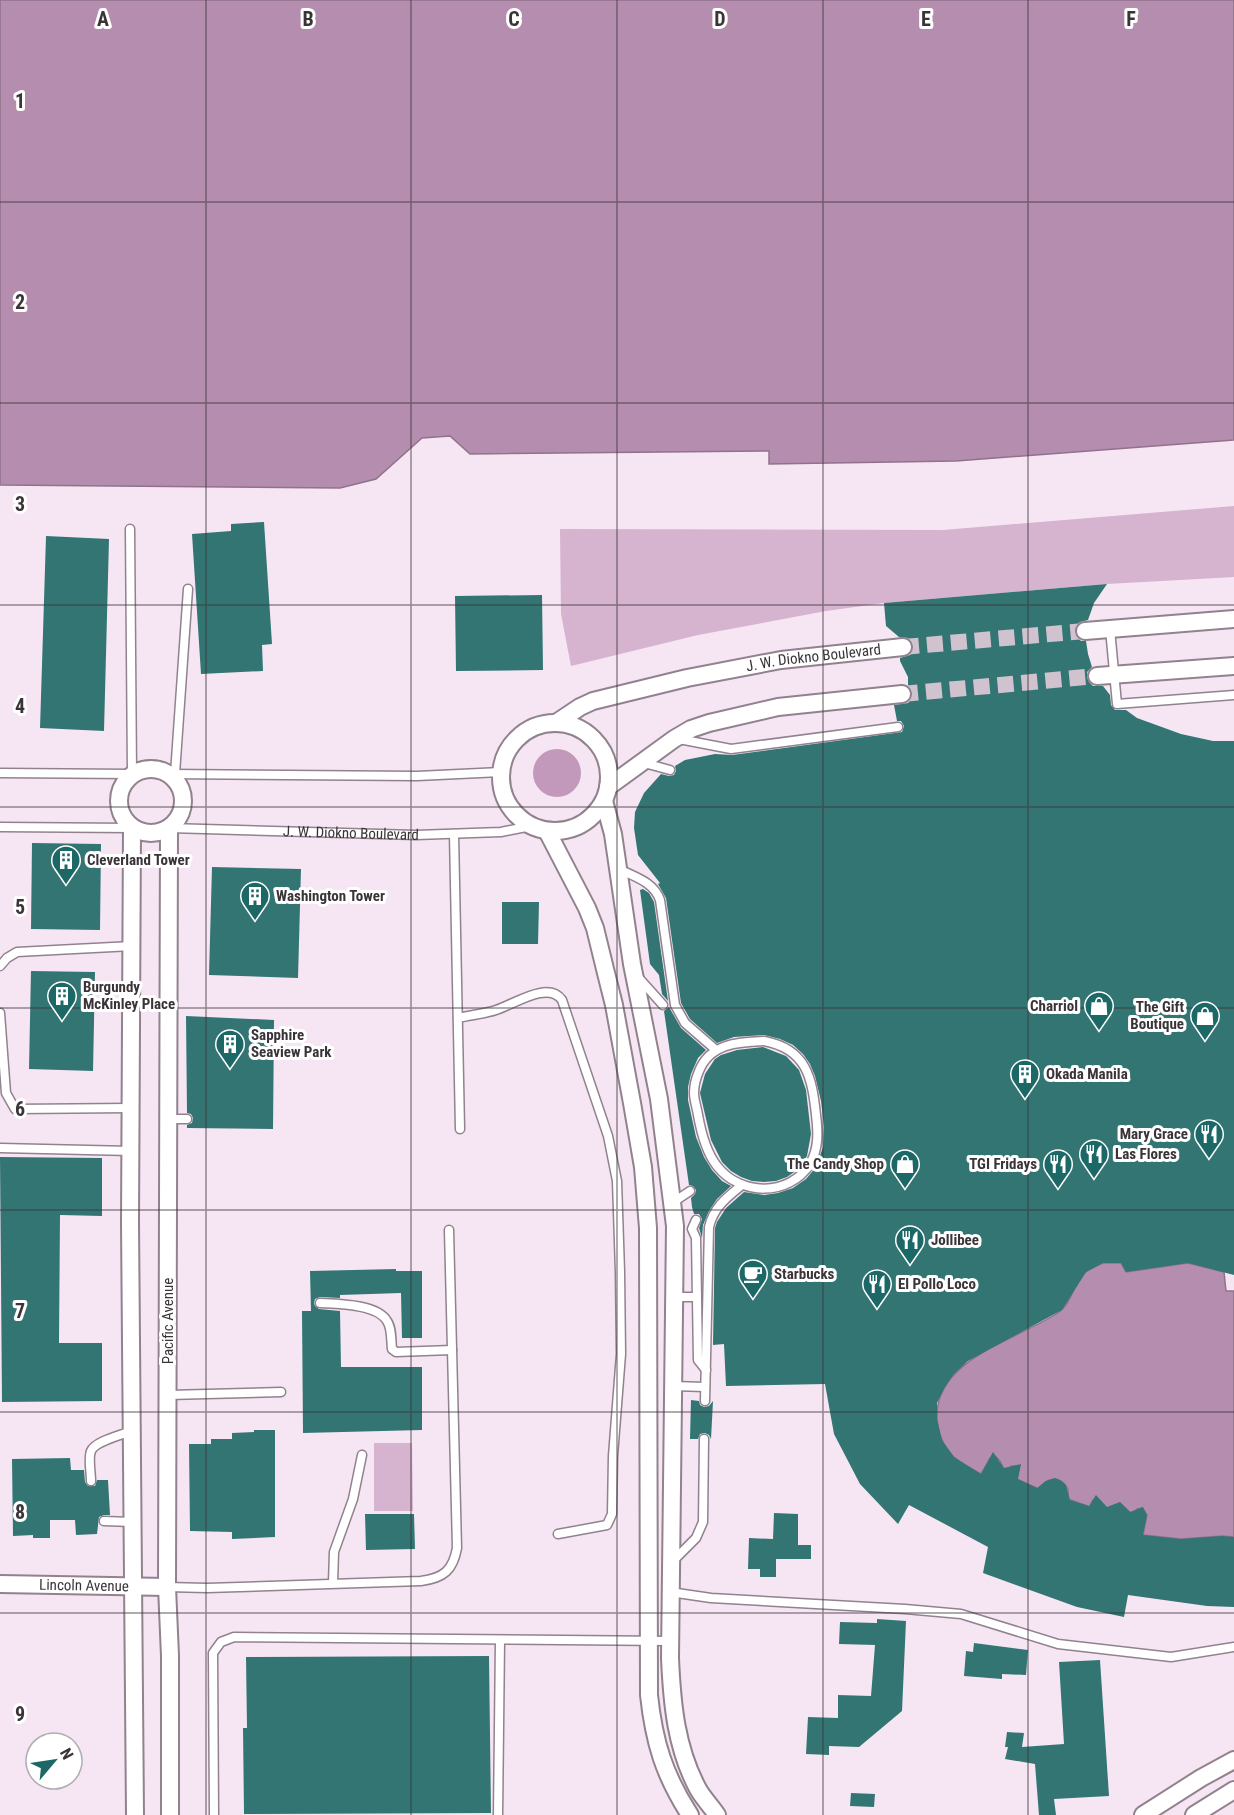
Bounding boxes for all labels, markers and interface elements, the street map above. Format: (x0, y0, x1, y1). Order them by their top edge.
text: A (97, 7, 109, 31)
text: B (302, 7, 314, 31)
text: C (508, 7, 520, 31)
text: D (714, 7, 726, 31)
text: E (921, 7, 931, 31)
text: F (1126, 7, 1136, 31)
text: 1 (15, 89, 25, 113)
text: 2 (15, 290, 25, 314)
text: 3 (15, 492, 25, 516)
street label: J. W. Diokno Boulevard (744, 640, 882, 676)
text: 4 (15, 694, 25, 718)
street label: J. W. Diokno Boulevard (283, 822, 419, 844)
building icon: Cleverland Tower (50, 844, 82, 886)
place label: Cleverland Tower (87, 851, 190, 869)
building icon: Washington Tower (239, 880, 271, 922)
place label: Washington Tower (276, 887, 385, 905)
text: 5 (15, 895, 25, 919)
place label: Burgundy McKinley Place (83, 978, 175, 1013)
building icon: Burgundy McKinley Place (46, 980, 78, 1022)
shop icon: Charriol (1083, 990, 1115, 1032)
place label: Charriol (1030, 997, 1078, 1015)
place label: The Gift Boutique (1130, 998, 1184, 1033)
shop icon: The Gift Boutique (1189, 1000, 1221, 1042)
place label: Sapphire Seaview Park (251, 1026, 332, 1061)
building icon: Sapphire Seaview Park (214, 1028, 246, 1070)
building icon: Okada Manila (1009, 1058, 1041, 1100)
place label: Okada Manila (1046, 1065, 1128, 1083)
text: 6 (15, 1097, 25, 1121)
restaurant icon: Mary Grace (1193, 1118, 1225, 1160)
place label: Mary Grace (1120, 1125, 1188, 1143)
restaurant icon: Las Flores (1078, 1138, 1110, 1180)
place label: Las Flores (1115, 1145, 1177, 1163)
shop icon: The Candy Shop (889, 1148, 921, 1190)
restaurant icon: TGI Fridays (1042, 1148, 1074, 1190)
place label: The Candy Shop (787, 1155, 884, 1173)
place label: TGI Fridays (969, 1155, 1037, 1173)
restaurant icon: Jollibee (894, 1224, 926, 1266)
place label: Jollibee (931, 1231, 979, 1249)
cafe icon: Starbucks (737, 1258, 769, 1300)
place label: Starbucks (774, 1265, 835, 1283)
restaurant icon: El Pollo Loco (861, 1268, 893, 1310)
place label: El Pollo Loco (898, 1275, 976, 1293)
street label: Pacific Avenue (159, 1278, 177, 1364)
text: 7 (15, 1299, 25, 1323)
text: 8 (15, 1500, 25, 1524)
street label: Lincoln Avenue (39, 1576, 129, 1595)
text: 9 (15, 1702, 25, 1726)
north arrow (24, 1731, 84, 1791)
text: N (56, 1745, 77, 1763)

